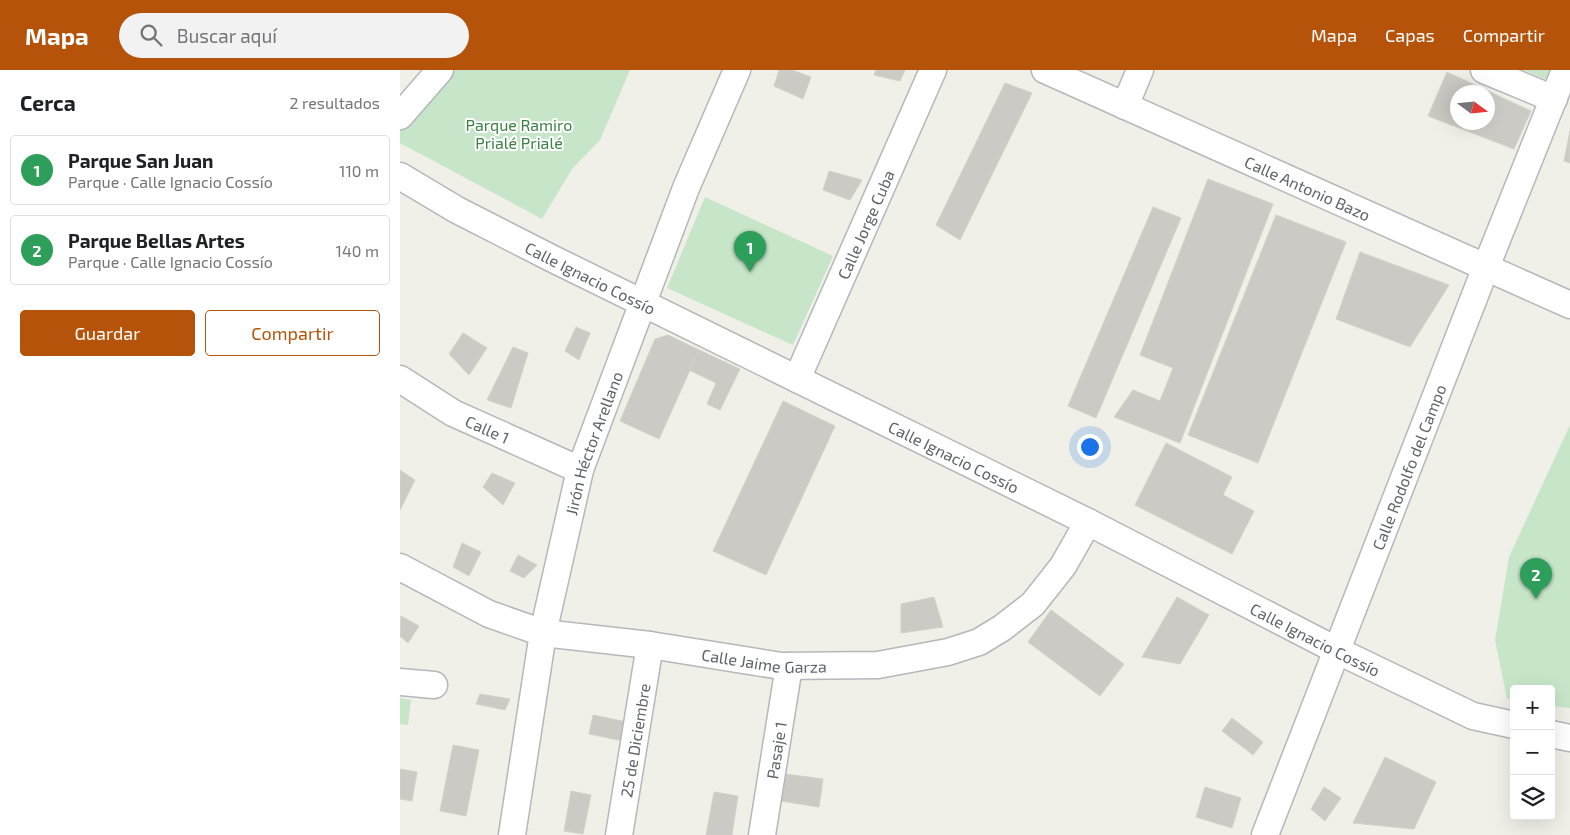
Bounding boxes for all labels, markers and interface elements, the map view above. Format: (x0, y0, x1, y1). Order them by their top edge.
search box (119, 13, 469, 58)
text: Mapa (25, 21, 89, 50)
icon: search (137, 21, 165, 49)
text: Buscar aquí (177, 24, 277, 47)
text: Mapa (1311, 24, 1357, 46)
text: Capas (1385, 24, 1435, 46)
text: Compartir (1463, 24, 1545, 46)
north arrow (1450, 85, 1495, 130)
text: Cerca (20, 90, 76, 115)
text: 2 resultados (289, 93, 380, 112)
park label: Parque Ramiro Prialé Prialé (466, 115, 572, 152)
text: Parque San Juan (68, 149, 214, 172)
street label: Calle Antonio Bazo (1242, 151, 1374, 224)
text: 1 (34, 161, 40, 180)
text: 110 m (339, 161, 379, 180)
street label: Calle Jorge Cuba (833, 167, 897, 282)
text: Parque · Calle Ignacio Cossío (68, 172, 273, 191)
text: Parque Bellas Artes (68, 229, 245, 252)
pin: 1 (734, 231, 766, 272)
street label: Calle Ignacio Cossío (522, 237, 659, 317)
text: 2 (32, 241, 42, 260)
text: 140 m (336, 241, 379, 260)
text: Parque · Calle Ignacio Cossío (68, 252, 273, 271)
button: Guardar (20, 310, 195, 356)
button: Compartir (205, 310, 380, 356)
street label: Jirón Héctor Arellano (561, 369, 626, 517)
street label: Calle Rodolfo del Campo (1367, 381, 1449, 552)
street label: Calle 1 (463, 410, 513, 447)
street label: Calle Ignacio Cossío (886, 416, 1022, 496)
your location (1077, 434, 1103, 460)
pin: 2 (1520, 558, 1552, 599)
street label: Calle Ignacio Cossío (1247, 598, 1383, 679)
street label: Calle Jaime Garza (700, 644, 827, 676)
street label: 25 de Diciembre (616, 682, 653, 799)
map controls (1510, 685, 1555, 820)
button: + (1510, 685, 1555, 730)
street label: Pasaje 1 (762, 720, 789, 780)
button: − (1510, 730, 1555, 775)
button: layers (1510, 775, 1555, 820)

